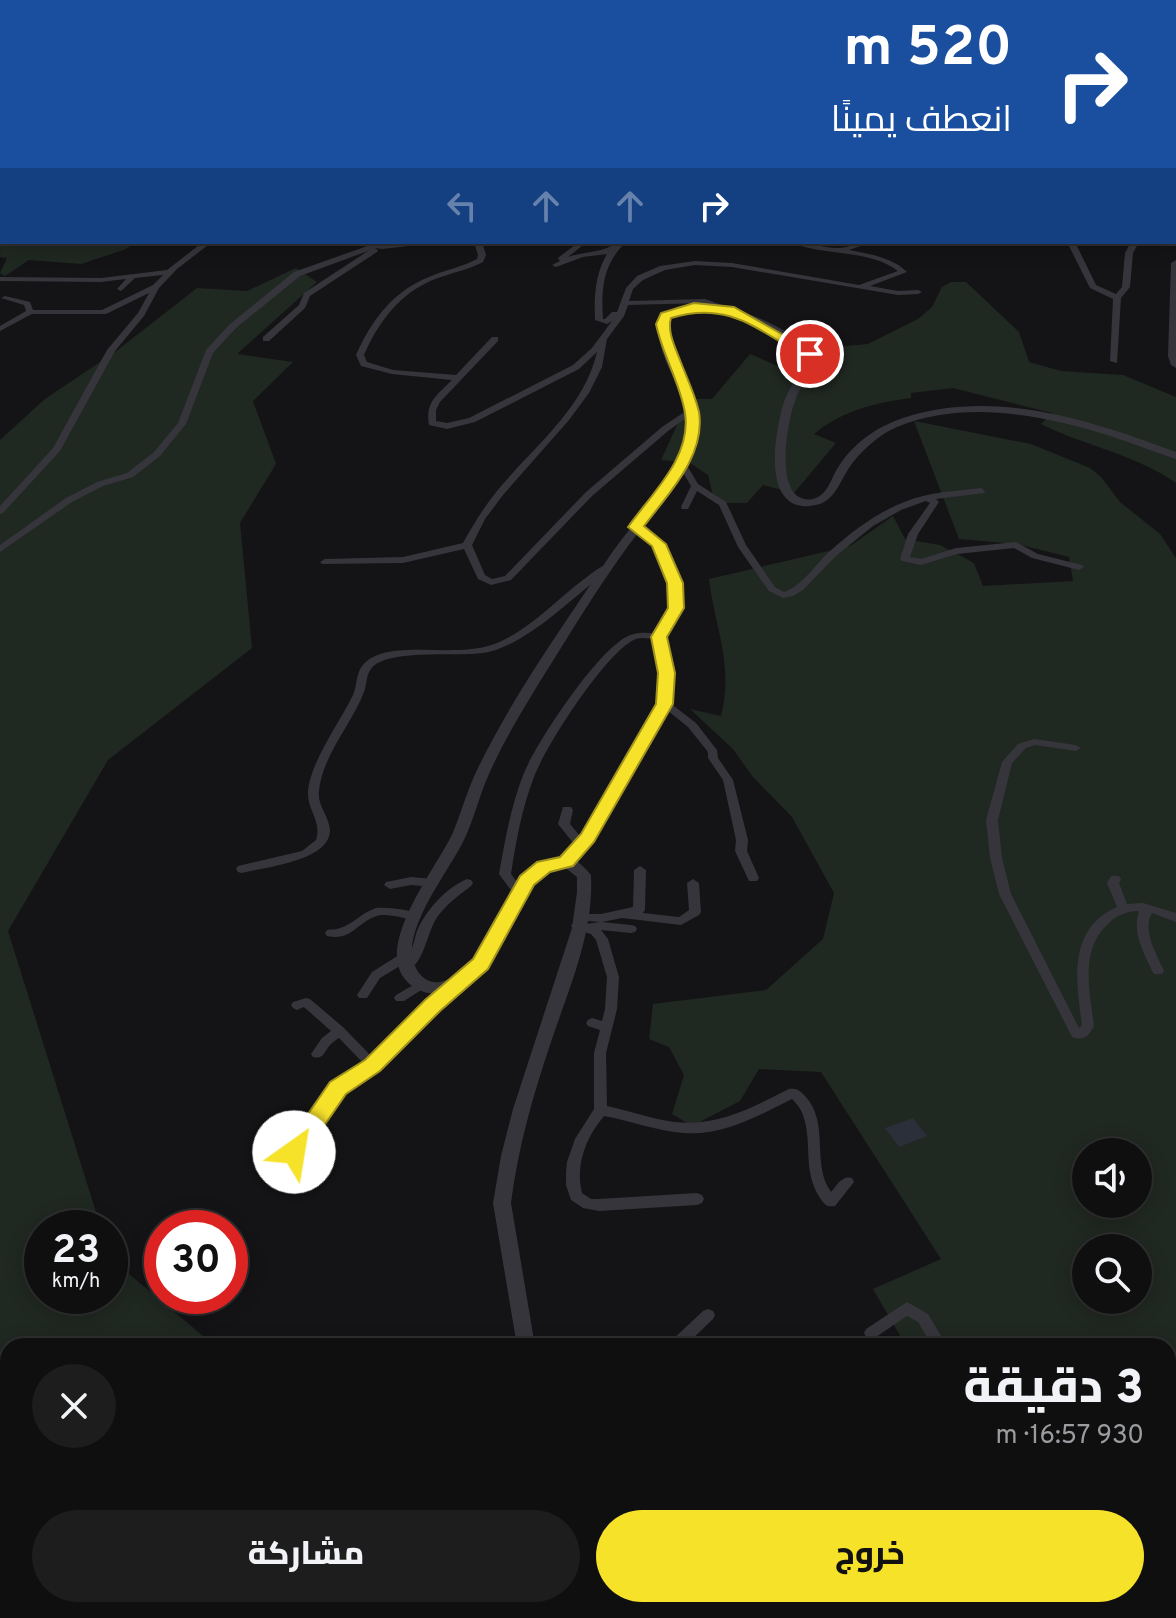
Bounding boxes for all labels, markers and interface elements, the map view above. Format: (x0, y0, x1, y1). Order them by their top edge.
text: 520 m (844, 15, 1012, 85)
icon: right (1040, 32, 1144, 136)
text: انعطف يمينًا (831, 99, 1012, 145)
icon: left (440, 184, 484, 228)
icon: ahead (524, 184, 568, 228)
icon: ahead (608, 184, 652, 228)
icon: right (692, 184, 736, 228)
pin (776, 320, 844, 388)
icon: arrive (788, 332, 832, 376)
position arrow (252, 1110, 336, 1194)
map controls (1072, 1138, 1152, 1314)
button: sound (1072, 1138, 1152, 1218)
speed limit sign: 30 (144, 1210, 248, 1314)
text: 23 (52, 1227, 100, 1277)
button: search (1072, 1234, 1152, 1314)
text: km/h (52, 1269, 100, 1295)
text: 3 دقيقة (964, 1360, 1144, 1420)
button: close (32, 1364, 116, 1448)
text: 930 m · 16:57 (995, 1420, 1144, 1453)
button: مشاركة (32, 1510, 580, 1602)
button: خروج (596, 1510, 1144, 1602)

